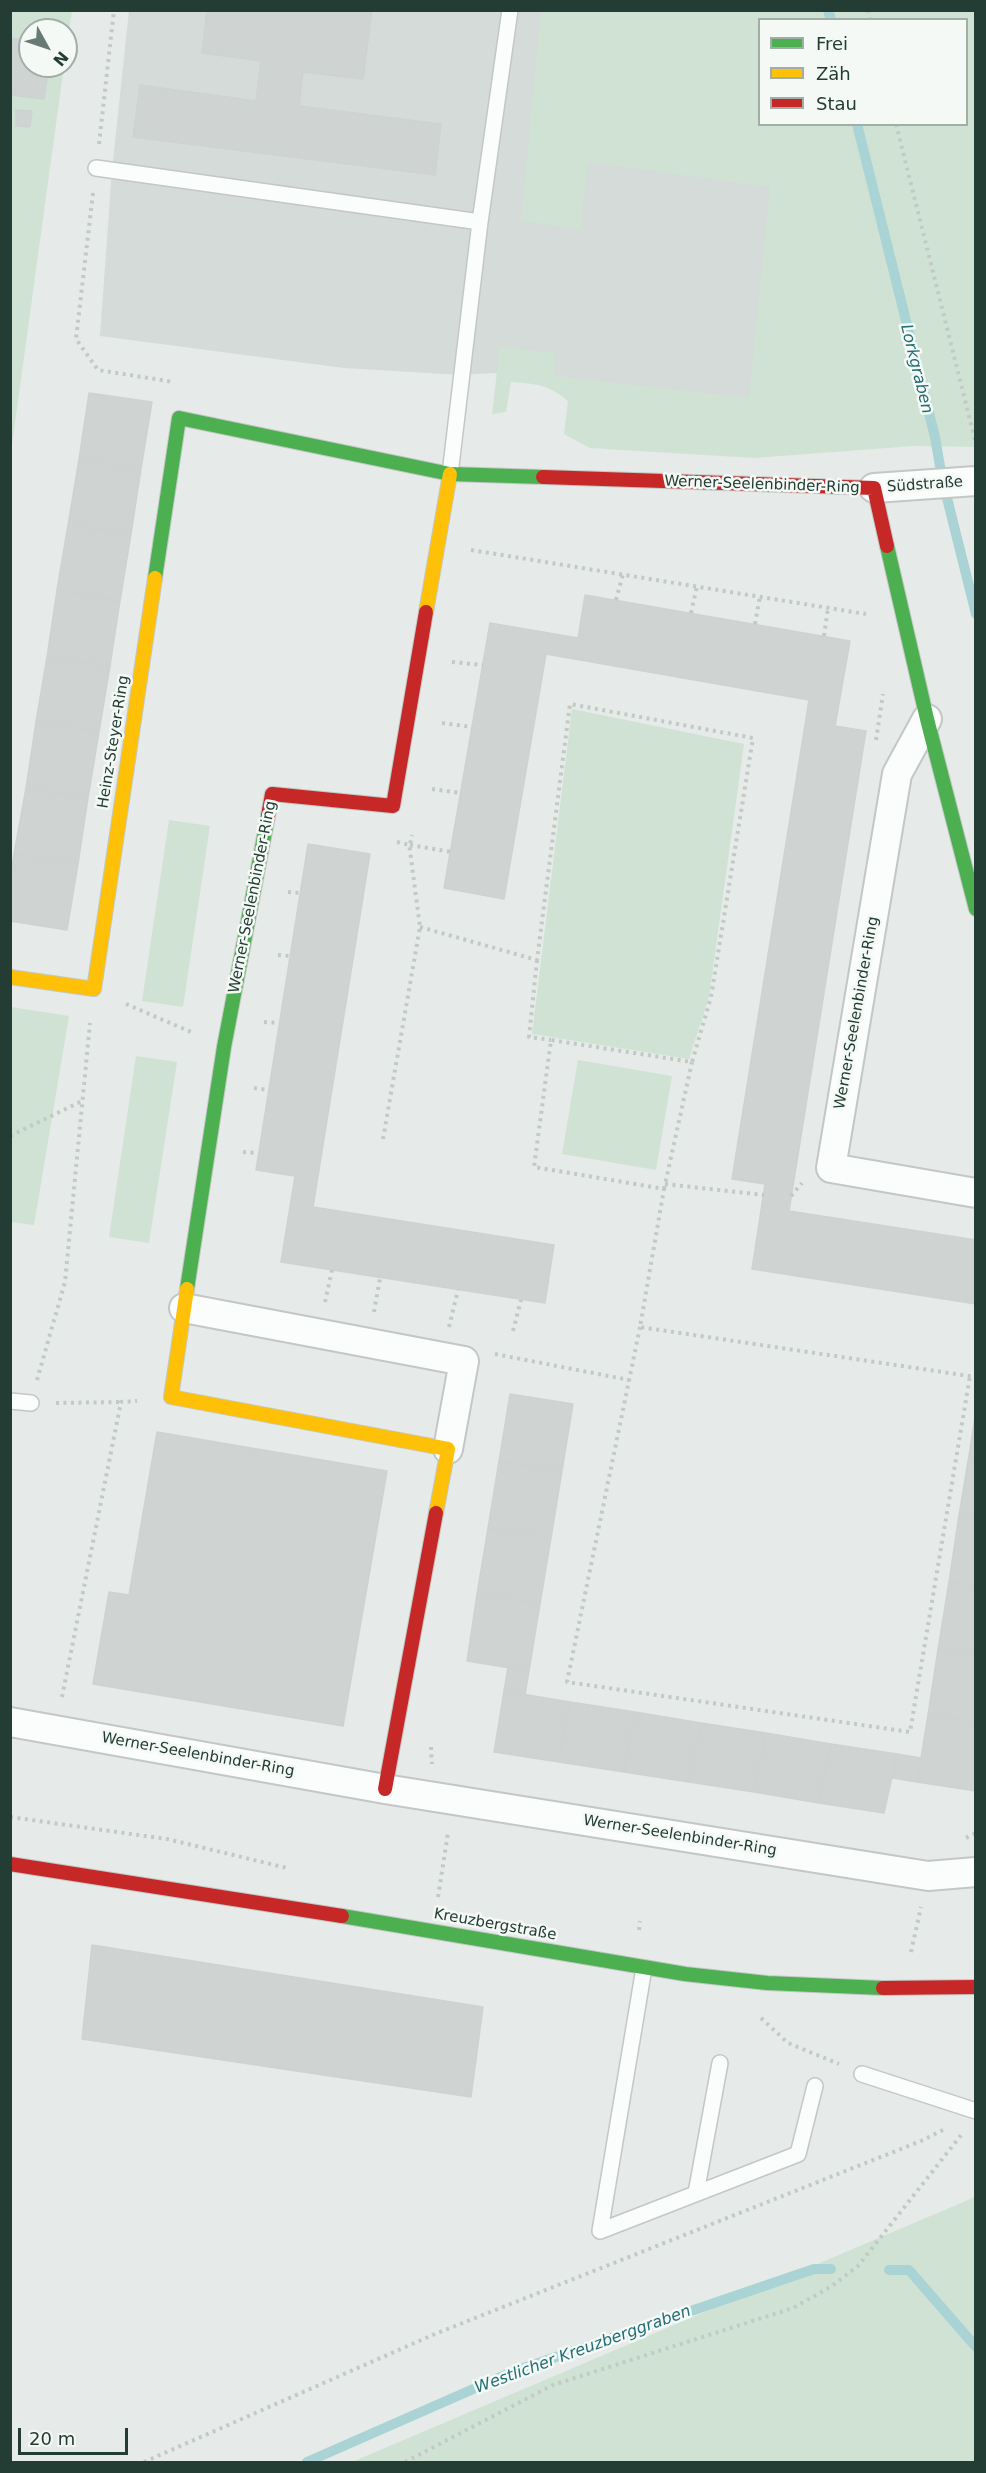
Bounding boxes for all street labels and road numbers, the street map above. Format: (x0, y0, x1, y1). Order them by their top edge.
street label: Werner-Seelenbinder-Ring (664, 473, 860, 497)
street label: Südstraße (886, 473, 964, 497)
street label: Heinz-Steyer-Ring (95, 674, 133, 810)
street label: Werner-Seelenbinder-Ring (226, 799, 280, 995)
street label: Werner-Seelenbinder-Ring (831, 915, 883, 1111)
street label: Werner-Seelenbinder-Ring (100, 1729, 296, 1781)
street label: Werner-Seelenbinder-Ring (582, 1812, 778, 1860)
street label: Kreuzbergstraße (432, 1905, 558, 1945)

